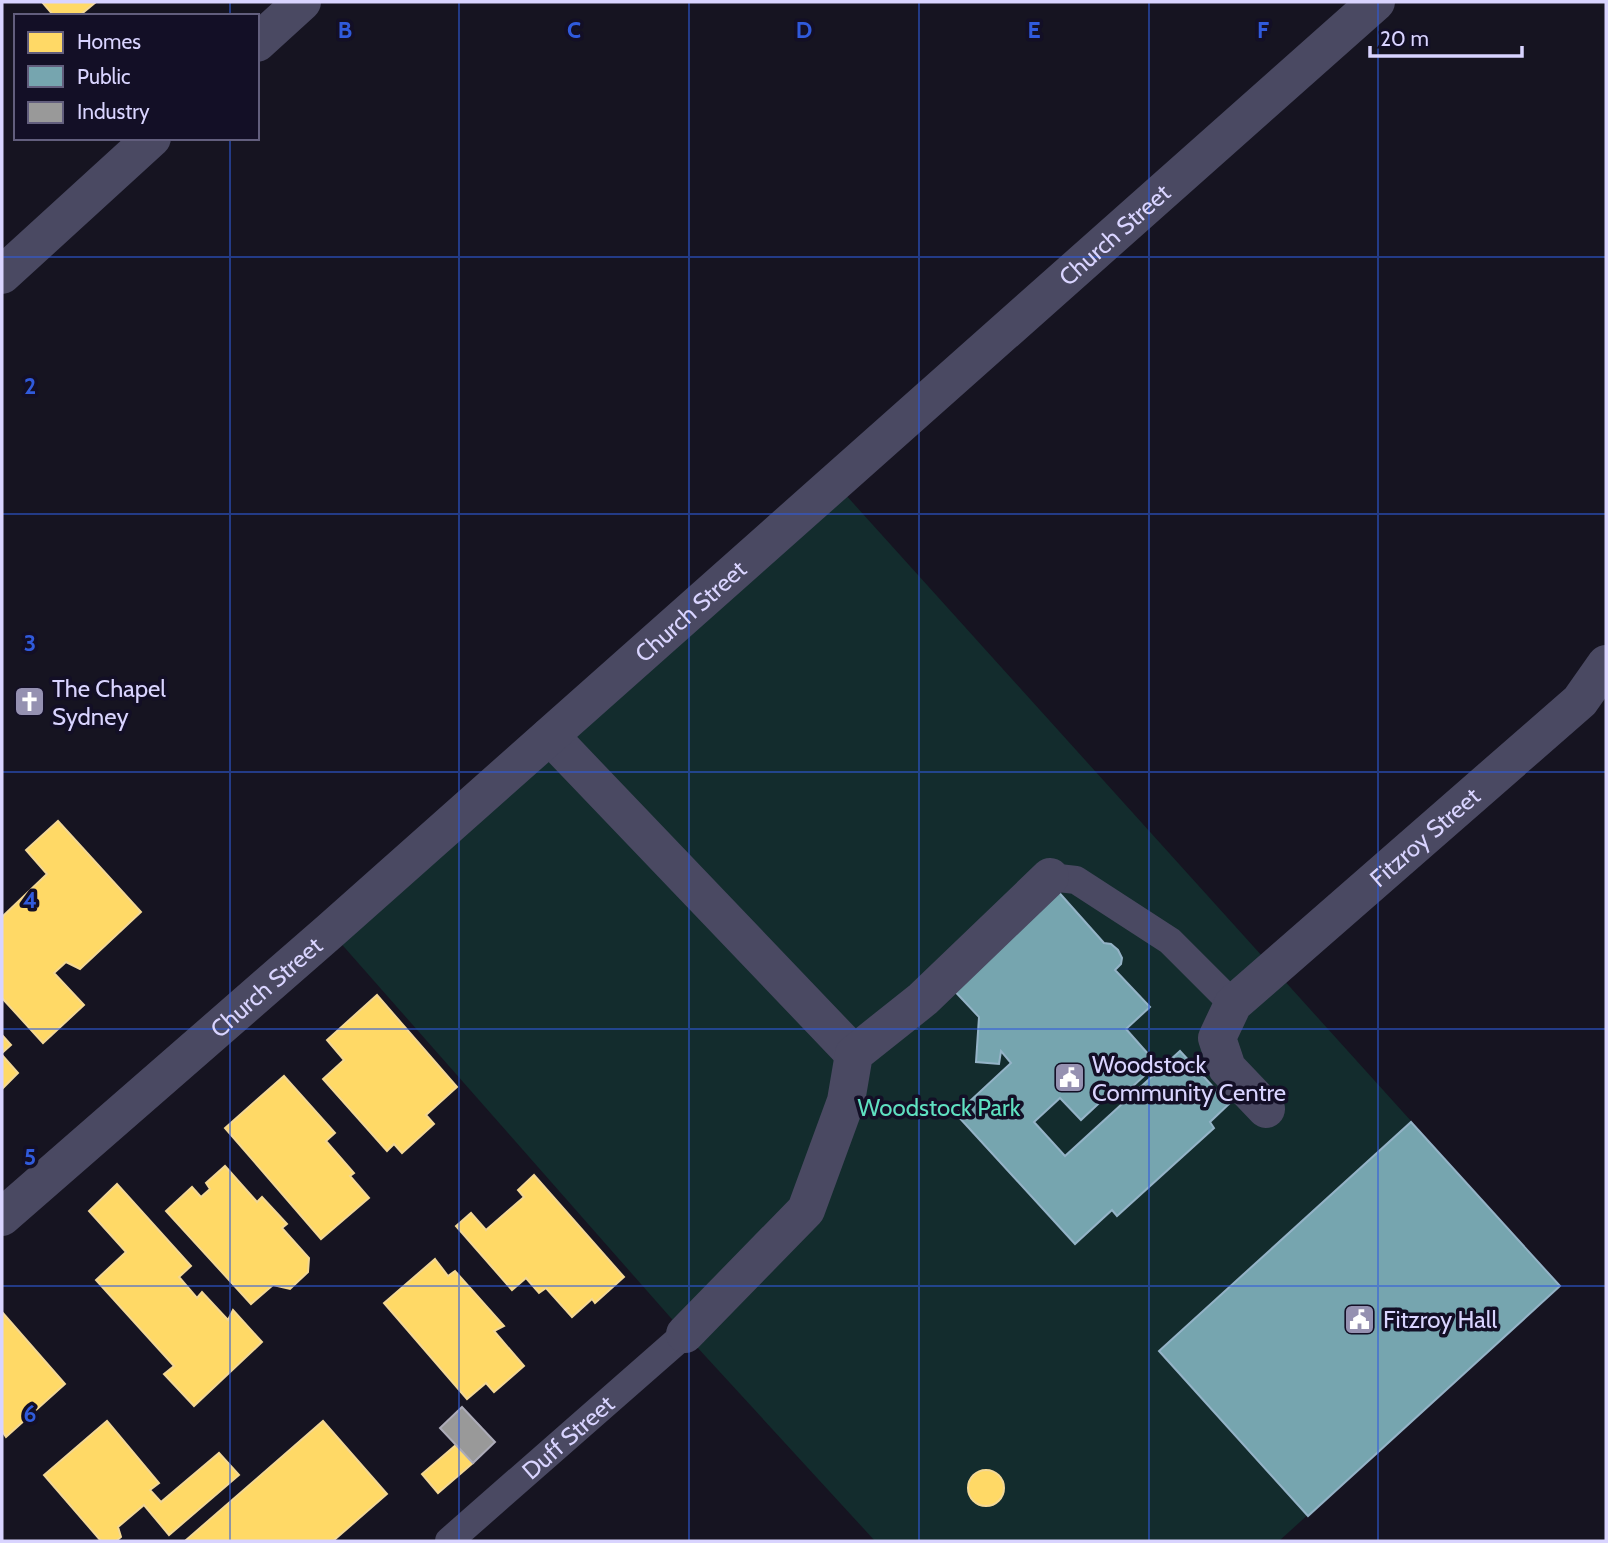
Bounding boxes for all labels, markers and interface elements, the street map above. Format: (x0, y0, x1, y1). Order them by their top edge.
legend (14, 14, 259, 140)
scale bar (1370, 14, 1522, 58)
text: B (338, 16, 352, 44)
text: C (567, 16, 581, 44)
text: D (796, 16, 812, 44)
text: E (1027, 16, 1041, 44)
text: F (1257, 16, 1269, 44)
text: 20 m (1380, 26, 1429, 51)
text: Homes (77, 29, 141, 54)
text: Public (77, 64, 131, 89)
text: Industry (77, 99, 150, 124)
street label: Church Street (1053, 178, 1176, 291)
text: 2 (24, 372, 36, 400)
street label: Church Street (629, 554, 752, 668)
text: 3 (24, 629, 36, 657)
place label: The Chapel Sydney (52, 674, 166, 731)
church icon: The Chapel Sydney (12, 685, 46, 719)
street label: Fitzroy Street (1364, 781, 1485, 893)
text: 4 (23, 886, 37, 914)
street label: Church Street (204, 930, 328, 1043)
place label: Woodstock Community Centre (1092, 1050, 1286, 1107)
public building icon: Woodstock Community Centre (1052, 1061, 1086, 1095)
park label: Woodstock Park (858, 1093, 1021, 1122)
text: 5 (24, 1143, 36, 1171)
public building icon: Fitzroy Hall (1343, 1302, 1377, 1336)
place label: Fitzroy Hall (1383, 1305, 1497, 1334)
street label: Duff Street (516, 1389, 620, 1485)
text: 6 (24, 1400, 36, 1428)

